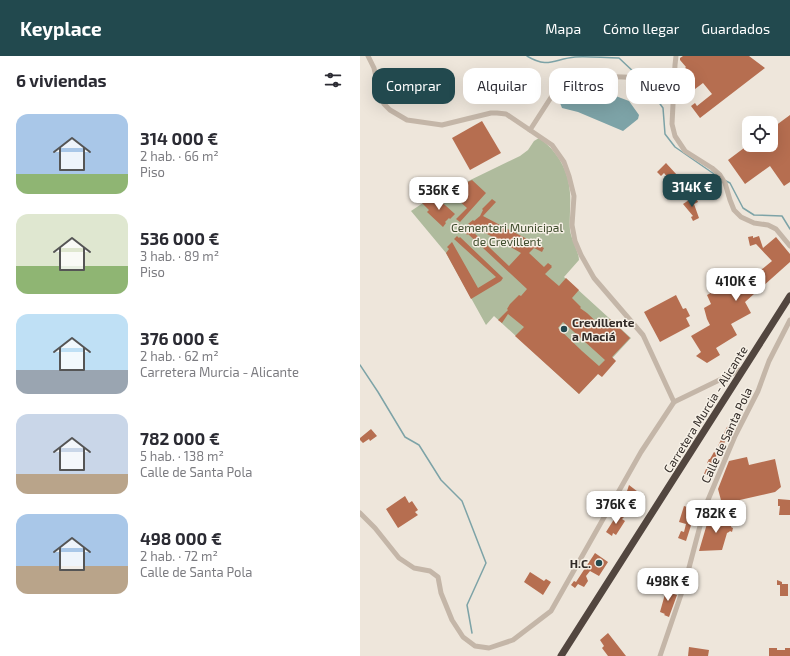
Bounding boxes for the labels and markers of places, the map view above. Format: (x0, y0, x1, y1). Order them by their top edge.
pin: 314K € (659, 174, 725, 208)
pin: 536K € (406, 177, 472, 211)
pin: 410K € (703, 268, 769, 302)
place label: Crevillente a Maciá (572, 315, 635, 343)
marker: Crevillente a Maciá (559, 324, 569, 334)
pin: 376K € (583, 491, 649, 525)
pin: 782K € (683, 500, 749, 534)
place label: H.C. (570, 556, 591, 570)
marker: H.C. (594, 558, 604, 568)
pin: 498K € (635, 568, 701, 602)

